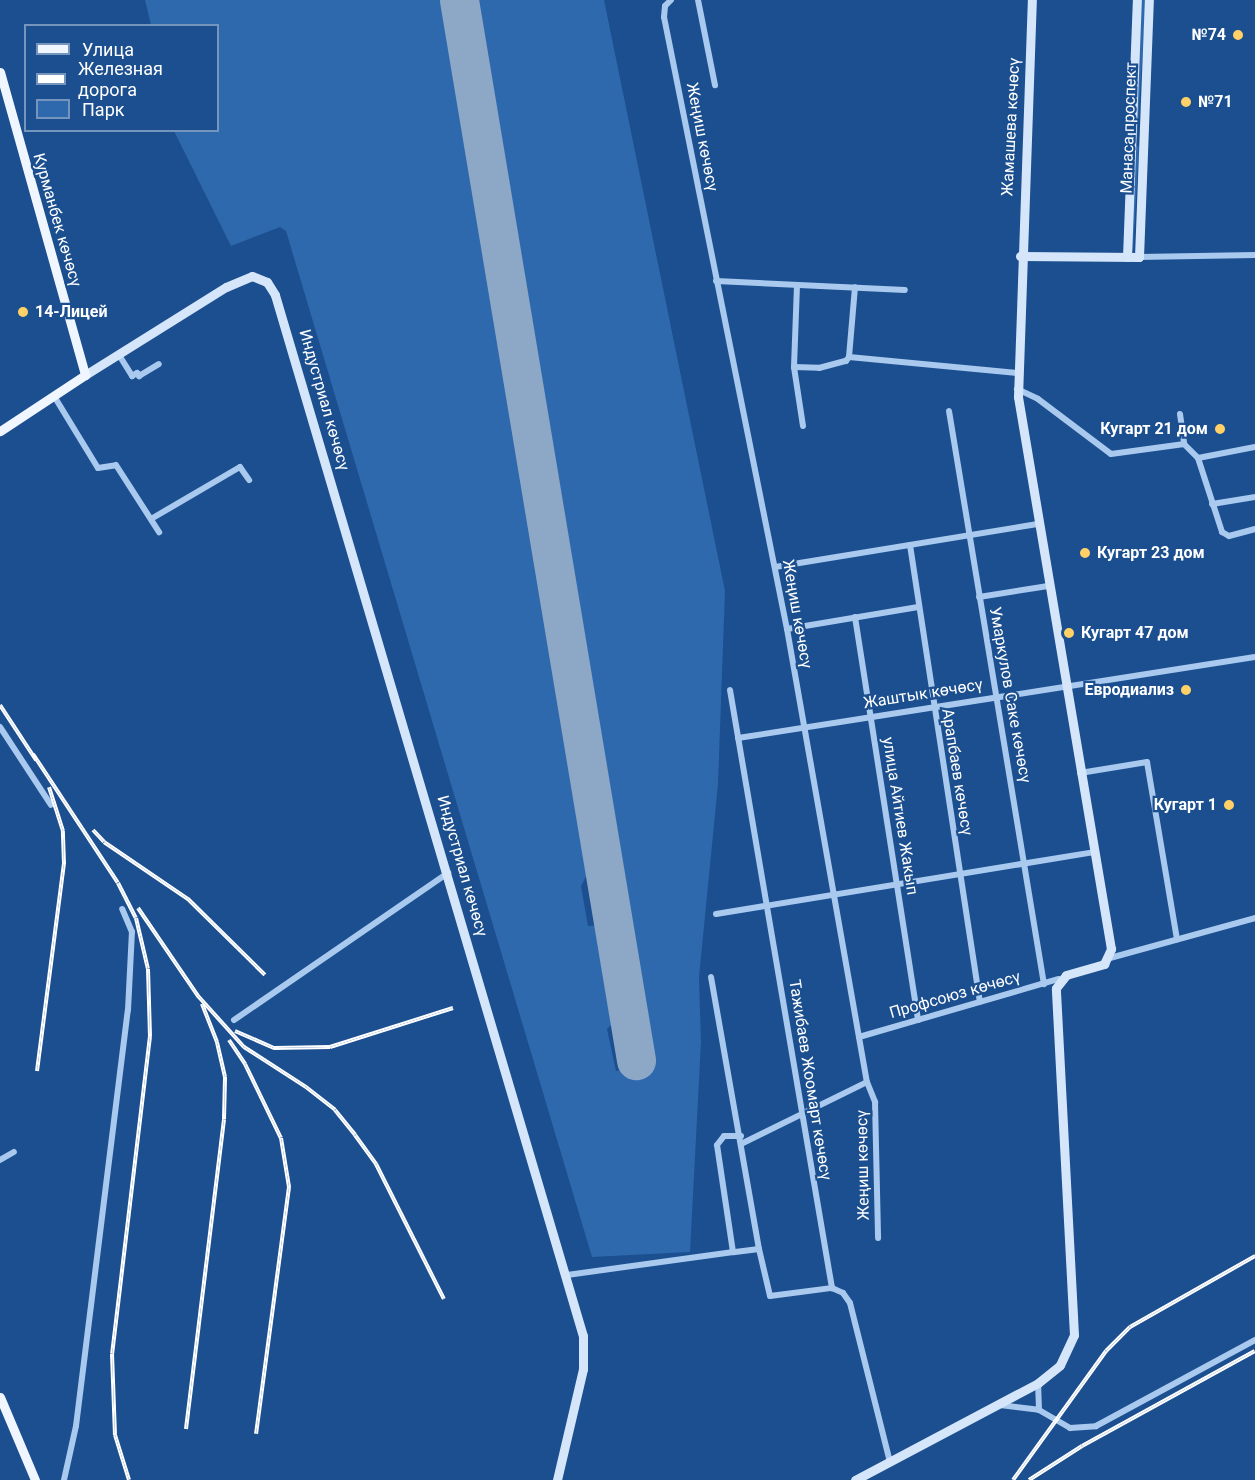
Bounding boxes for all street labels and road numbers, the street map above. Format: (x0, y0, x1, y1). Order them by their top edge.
street label: Жамашева көчөсү (998, 57, 1024, 197)
street label: Манаса проспект (1117, 62, 1141, 194)
street label: Жеңиш көчөсү (682, 81, 722, 193)
street label: Курманбек көчөсү (29, 151, 85, 289)
street label: Индустриал көчөсү (295, 327, 353, 473)
street label: Жеңиш көчөсү (778, 558, 816, 670)
street label: Умаркулов Саке көчөсү (985, 606, 1035, 784)
street label: Жаштык көчөсү (862, 675, 984, 713)
street label: Арапбаев көчөсү (937, 707, 977, 837)
street label: улица Айтиев Жакып (878, 736, 922, 896)
street label: Индустриал көчөсү (433, 793, 491, 939)
street label: Профсоюз көчөсү (887, 967, 1023, 1023)
street label: Тажибаев Жоомарт көчөсү (785, 978, 835, 1182)
street label: Жеңиш көчөсү (852, 1110, 874, 1220)

